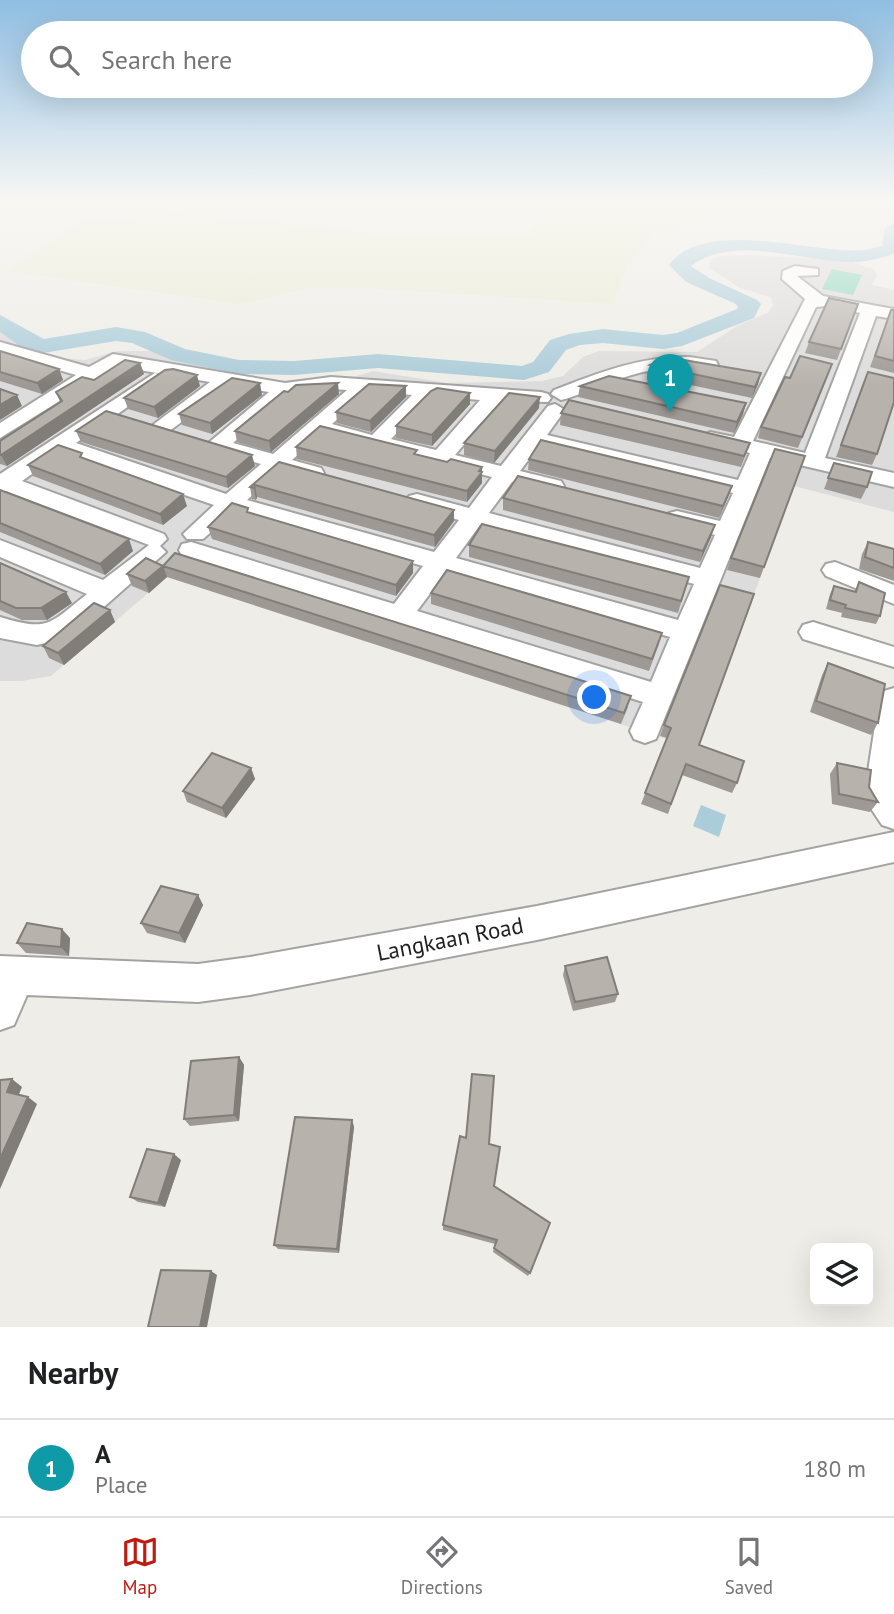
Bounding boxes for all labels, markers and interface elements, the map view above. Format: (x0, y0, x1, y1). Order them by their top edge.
search box (21, 21, 873, 98)
icon: search (45, 41, 83, 79)
text: Search here (101, 43, 232, 76)
pin: 1 (647, 354, 693, 412)
your location (577, 680, 611, 714)
street label: Langkaan Road (374, 910, 526, 967)
map controls (810, 1243, 873, 1306)
button: layers (810, 1243, 873, 1306)
text: Nearby (28, 1353, 118, 1392)
text: A (95, 1437, 111, 1470)
text: 1 (44, 1454, 58, 1483)
text: 180 m (804, 1454, 866, 1483)
text: Place (95, 1470, 148, 1499)
tab: Map (121, 1533, 159, 1599)
tab: Directions (401, 1533, 483, 1599)
tab: Saved (725, 1533, 773, 1599)

